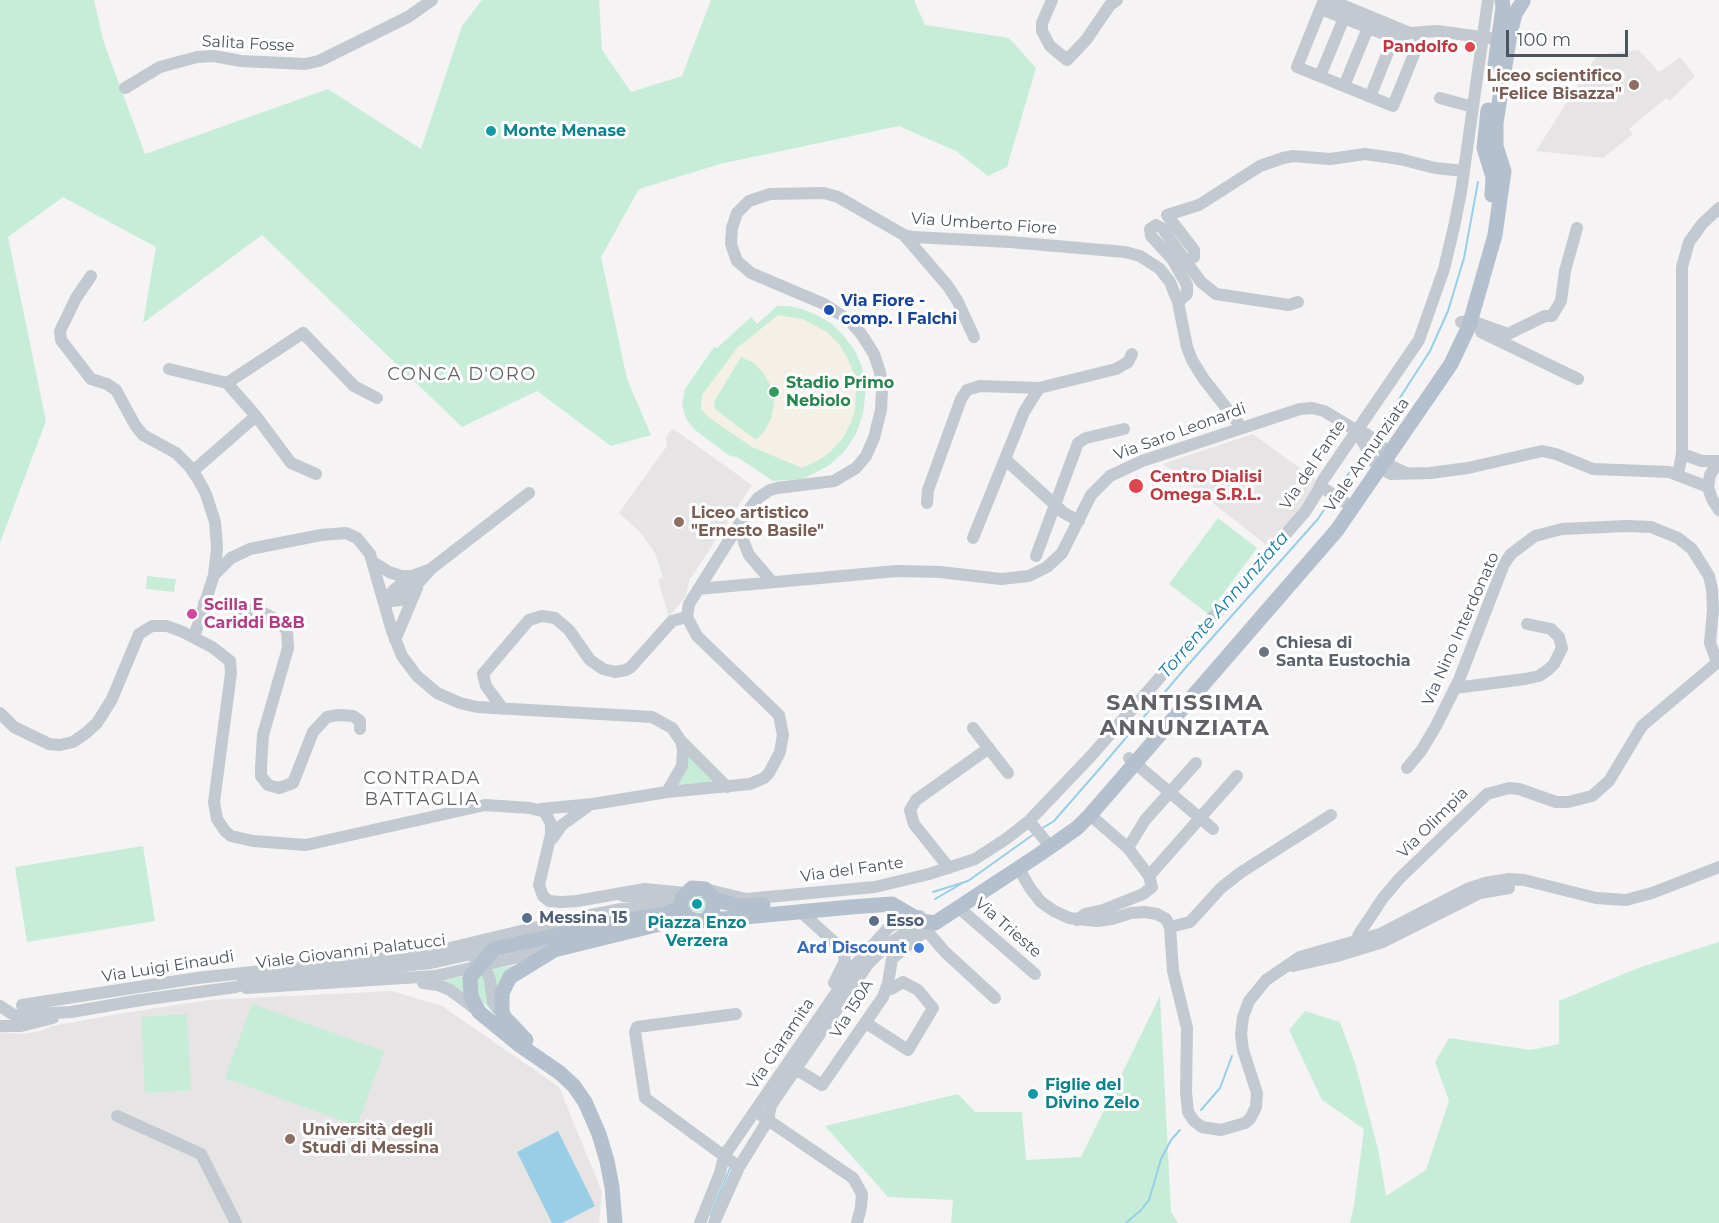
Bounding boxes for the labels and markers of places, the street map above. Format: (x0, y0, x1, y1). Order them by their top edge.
place label: Pandolfo (1383, 37, 1458, 57)
marker: Pandolfo (1463, 40, 1477, 54)
place label: Liceo scientifico "Felice Bisazza" (1487, 66, 1622, 104)
marker: Liceo scientifico "Felice Bisazza" (1627, 78, 1641, 92)
place label: Monte Menase (503, 121, 626, 141)
marker: Monte Menase (484, 124, 498, 138)
place label: Via Fiore - comp. I Falchi (841, 291, 957, 329)
marker: Via Fiore - comp. I Falchi (822, 303, 836, 317)
place label: Stadio Primo Nebiolo (786, 373, 894, 411)
marker: Stadio Primo Nebiolo (767, 385, 781, 399)
place label: Centro Dialisi Omega S.R.L. (1150, 467, 1262, 505)
marker: Centro Dialisi Omega S.R.L. (1127, 477, 1145, 495)
place label: Liceo artistico "Ernesto Basile" (691, 503, 824, 541)
marker: Liceo artistico "Ernesto Basile" (672, 515, 686, 529)
place label: Scilla E Cariddi B&B (204, 595, 305, 633)
marker: Scilla E Cariddi B&B (185, 607, 199, 621)
place label: Chiesa di Santa Eustochia (1276, 633, 1411, 671)
marker: Chiesa di Santa Eustochia (1257, 645, 1271, 659)
marker: Piazza Enzo Verzera (690, 897, 704, 911)
place label: Messina 15 (539, 908, 627, 928)
marker: Messina 15 (520, 911, 534, 925)
place label: Esso (886, 911, 924, 931)
place label: Piazza Enzo Verzera (647, 913, 747, 951)
marker: Esso (867, 914, 881, 928)
place label: Ard Discount (797, 938, 907, 958)
marker: Ard Discount (912, 941, 926, 955)
place label: Figlie del Divino Zelo (1045, 1075, 1140, 1113)
marker: Figlie del Divino Zelo (1026, 1087, 1040, 1101)
place label: Università degli Studi di Messina (302, 1120, 439, 1158)
marker: Università degli Studi di Messina (283, 1132, 297, 1146)

